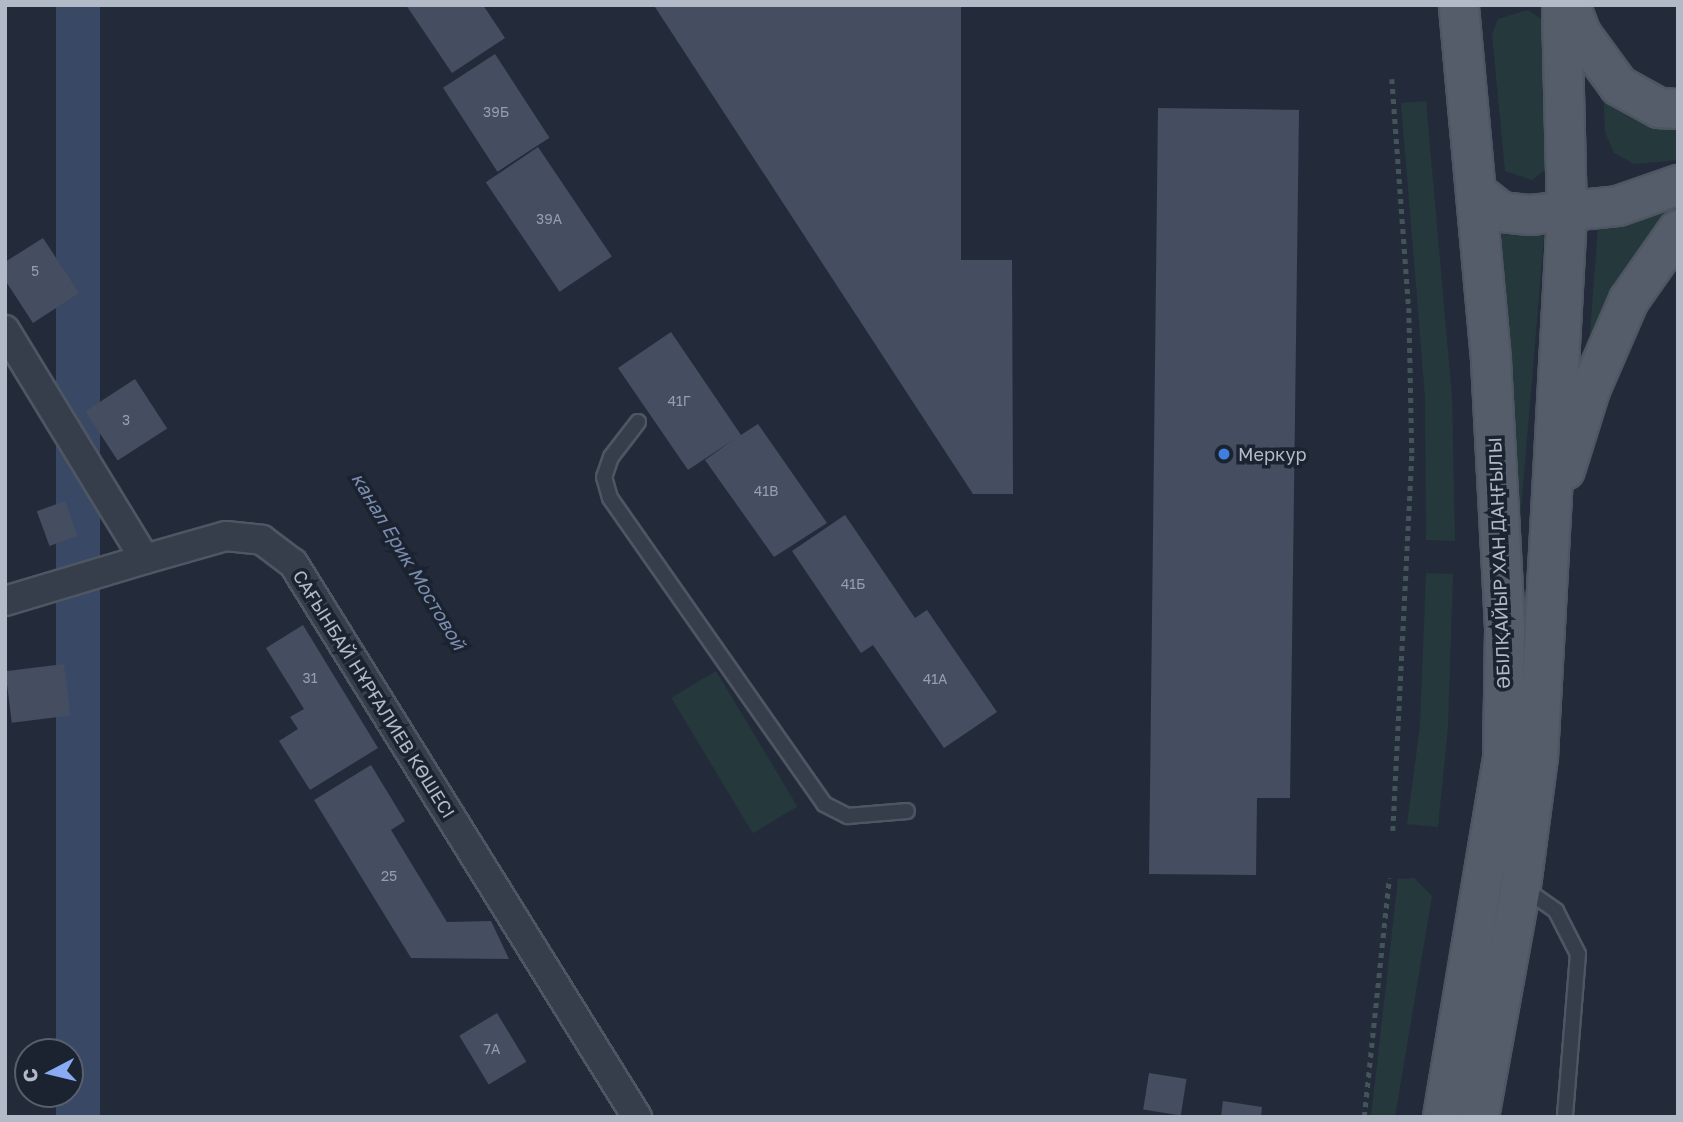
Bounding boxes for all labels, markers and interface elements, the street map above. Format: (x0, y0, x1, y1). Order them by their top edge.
house number: 39Б (483, 104, 509, 120)
house number: 39А (536, 211, 562, 227)
house number: 5 (31, 263, 39, 279)
house number: 41Г (667, 393, 691, 409)
house number: 3 (122, 412, 130, 428)
street label: ӘБІЛҚАЙЫР ХАН ДАҢҒЫЛЫ (1484, 437, 1514, 689)
place label: Меркур (1238, 443, 1307, 465)
marker: Меркур (1216, 446, 1232, 462)
water label: канал Ерик Мостовой (347, 468, 471, 654)
house number: 41В (754, 483, 778, 499)
street label: САҒЫНБАЙ НҰРҒАЛИЕВ КӨШЕСІ (288, 566, 460, 822)
house number: 41Б (841, 576, 865, 592)
house number: 31 (303, 670, 317, 686)
house number: 41А (923, 671, 947, 687)
house number: 25 (381, 868, 397, 884)
north arrow (14, 1038, 84, 1108)
house number: 7А (484, 1041, 500, 1057)
text: С (17, 1067, 42, 1083)

